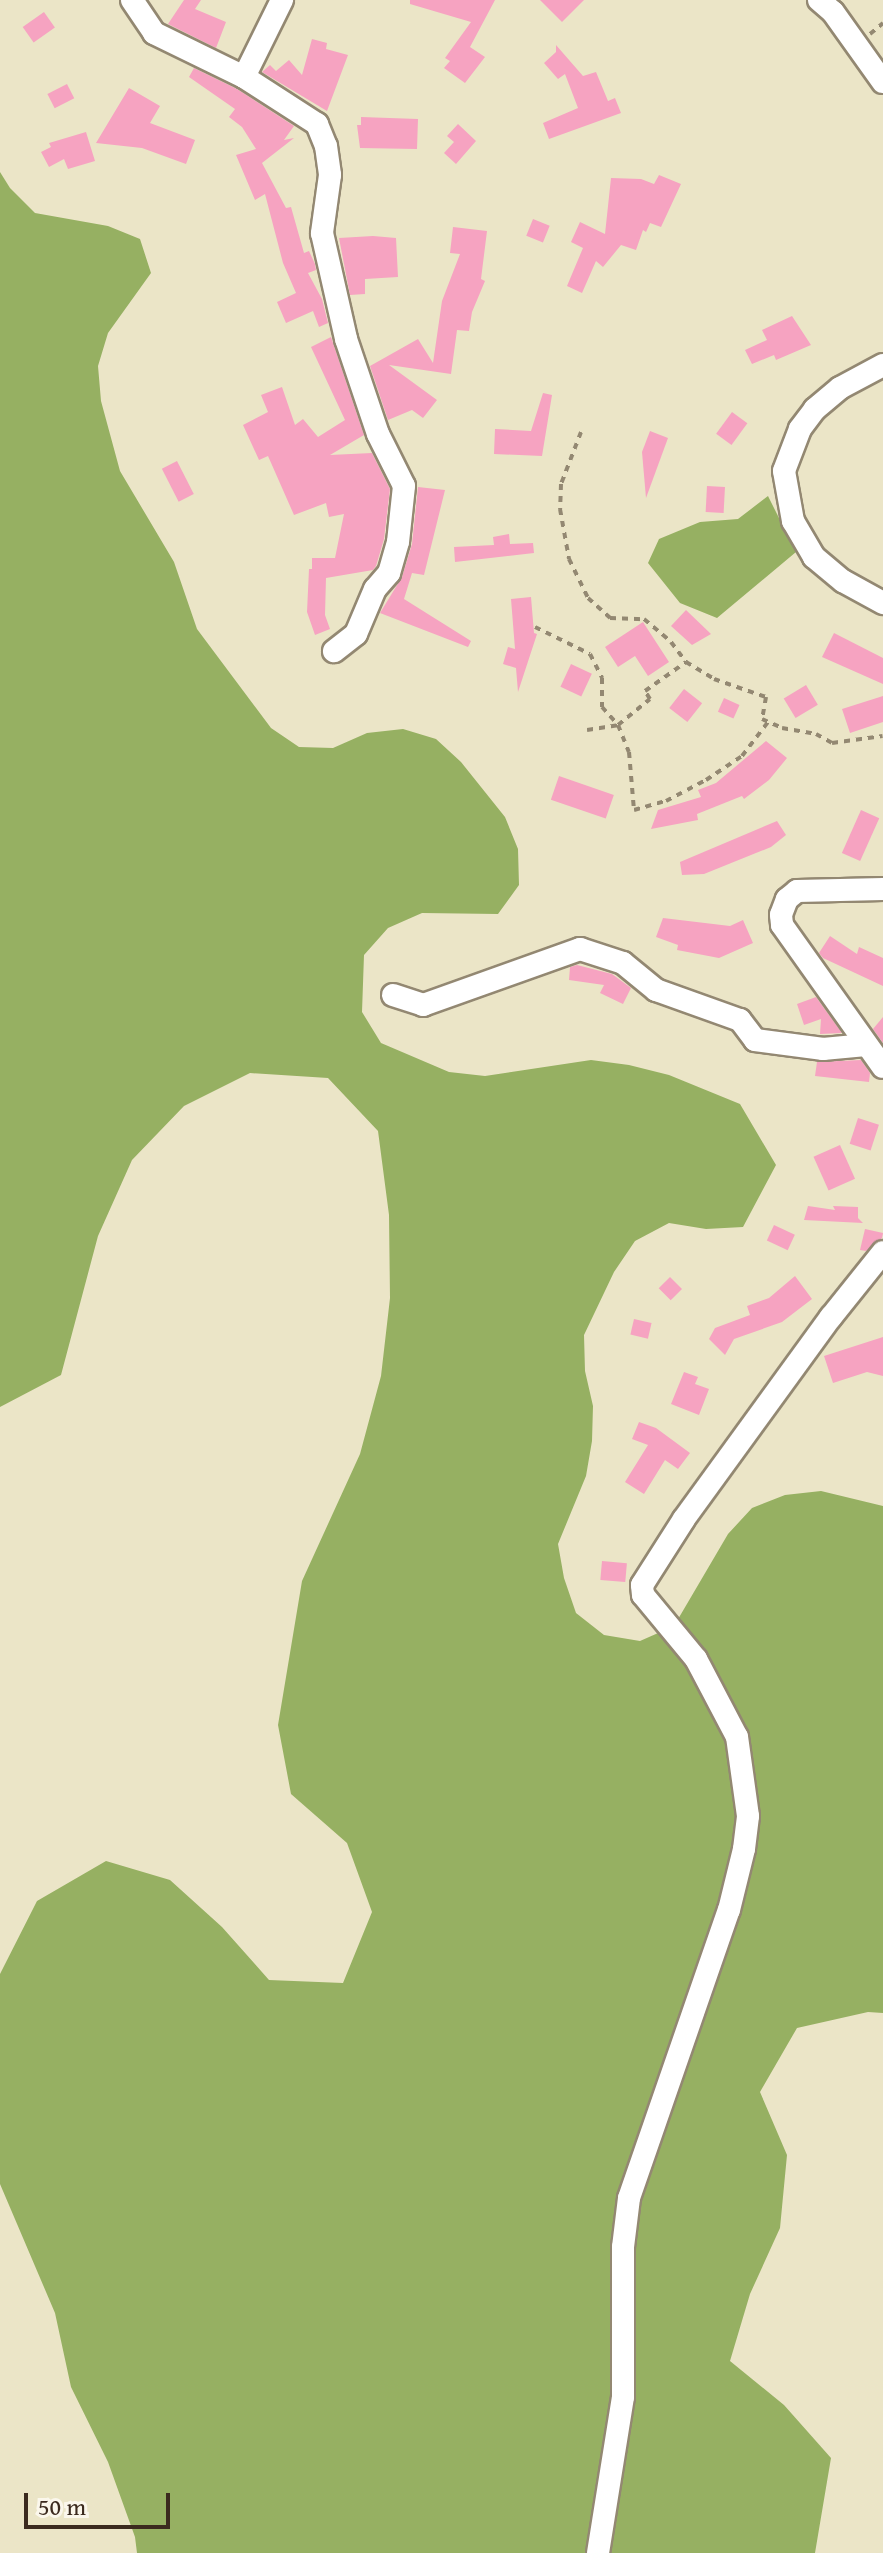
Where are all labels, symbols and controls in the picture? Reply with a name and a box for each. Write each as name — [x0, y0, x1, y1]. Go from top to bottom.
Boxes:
scale bar — [28, 2477, 174, 2527]
text: 50 m — [38, 2489, 86, 2524]

